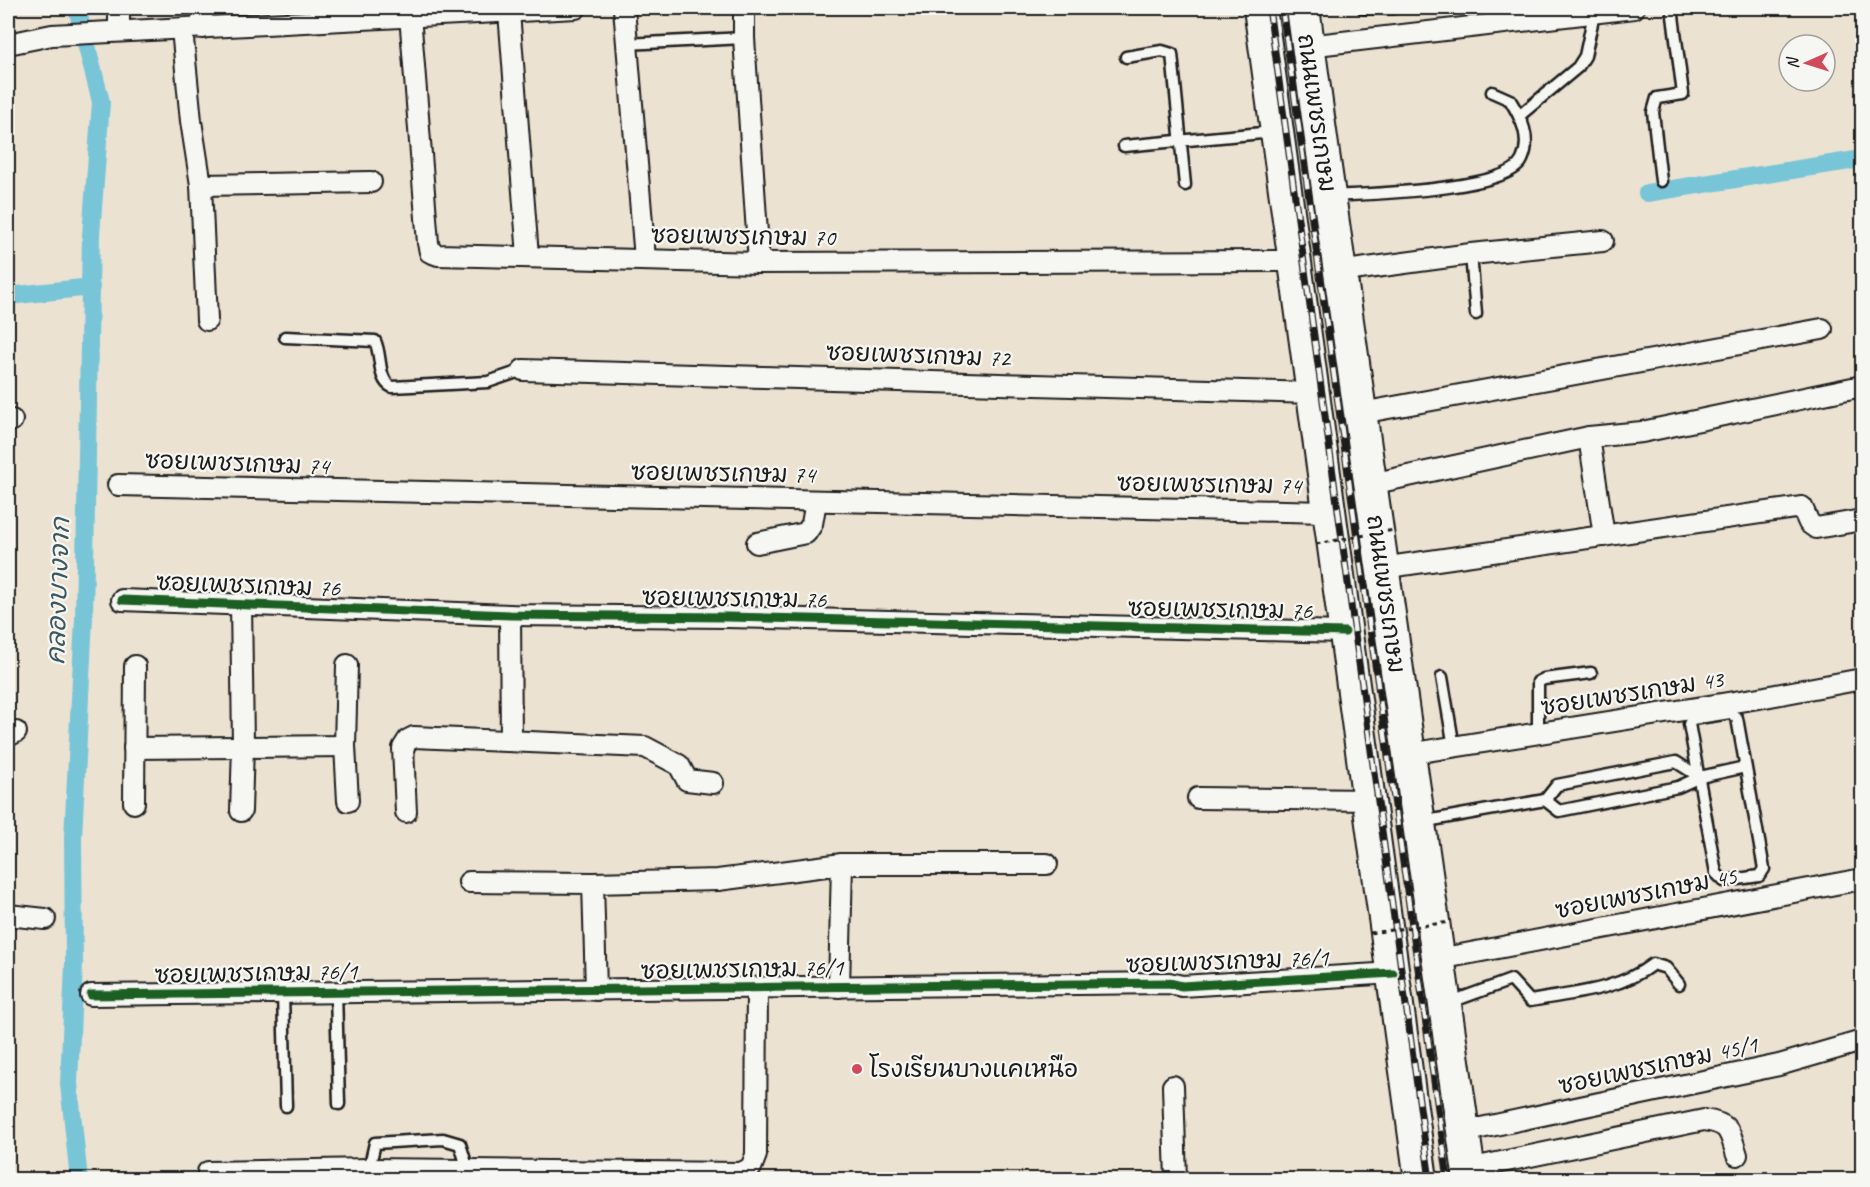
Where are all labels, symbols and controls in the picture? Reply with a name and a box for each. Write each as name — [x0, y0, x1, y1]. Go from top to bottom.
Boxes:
street label: ถนนเพชรเกษม — [1291, 32, 1343, 194]
north arrow — [1777, 33, 1837, 93]
text: N — [1783, 55, 1803, 69]
street label: ซอยเพชรเกษม 70 — [651, 219, 838, 253]
street label: ซอยเพชรเกษม 72 — [825, 337, 1013, 373]
street label: ซอยเพชรเกษม 74 — [144, 445, 332, 481]
street label: ซอยเพชรเกษม 74 — [631, 456, 818, 490]
street label: ซอยเพชรเกษม 74 — [1117, 467, 1304, 501]
street label: ถนนเพชรเกษม — [1360, 513, 1412, 675]
water label: คลองบางจาก — [39, 516, 77, 665]
street label: ซอยเพชรเกษม 76 — [155, 567, 342, 603]
street label: ซอยเพชรเกษม 76 — [642, 581, 828, 615]
street label: ซอยเพชรเกษม 76 — [1128, 592, 1314, 626]
street label: ซอยเพชรเกษม 43 — [1539, 663, 1727, 722]
street label: ซอยเพชรเกษม 45 — [1553, 860, 1740, 925]
street label: ซอยเพชรเกษม 76/1 — [1125, 942, 1330, 980]
street label: ซอยเพชรเกษม 76/1 — [640, 952, 845, 986]
street label: ซอยเพชรเกษม 76/1 — [154, 956, 359, 990]
street label: ซอยเพชรเกษม 45/1 — [1556, 1029, 1762, 1101]
place label: โรงเรียนบางแคเหนือ — [869, 1053, 1078, 1084]
marker: โรงเรียนบางแคเหนือ — [850, 1062, 864, 1076]

